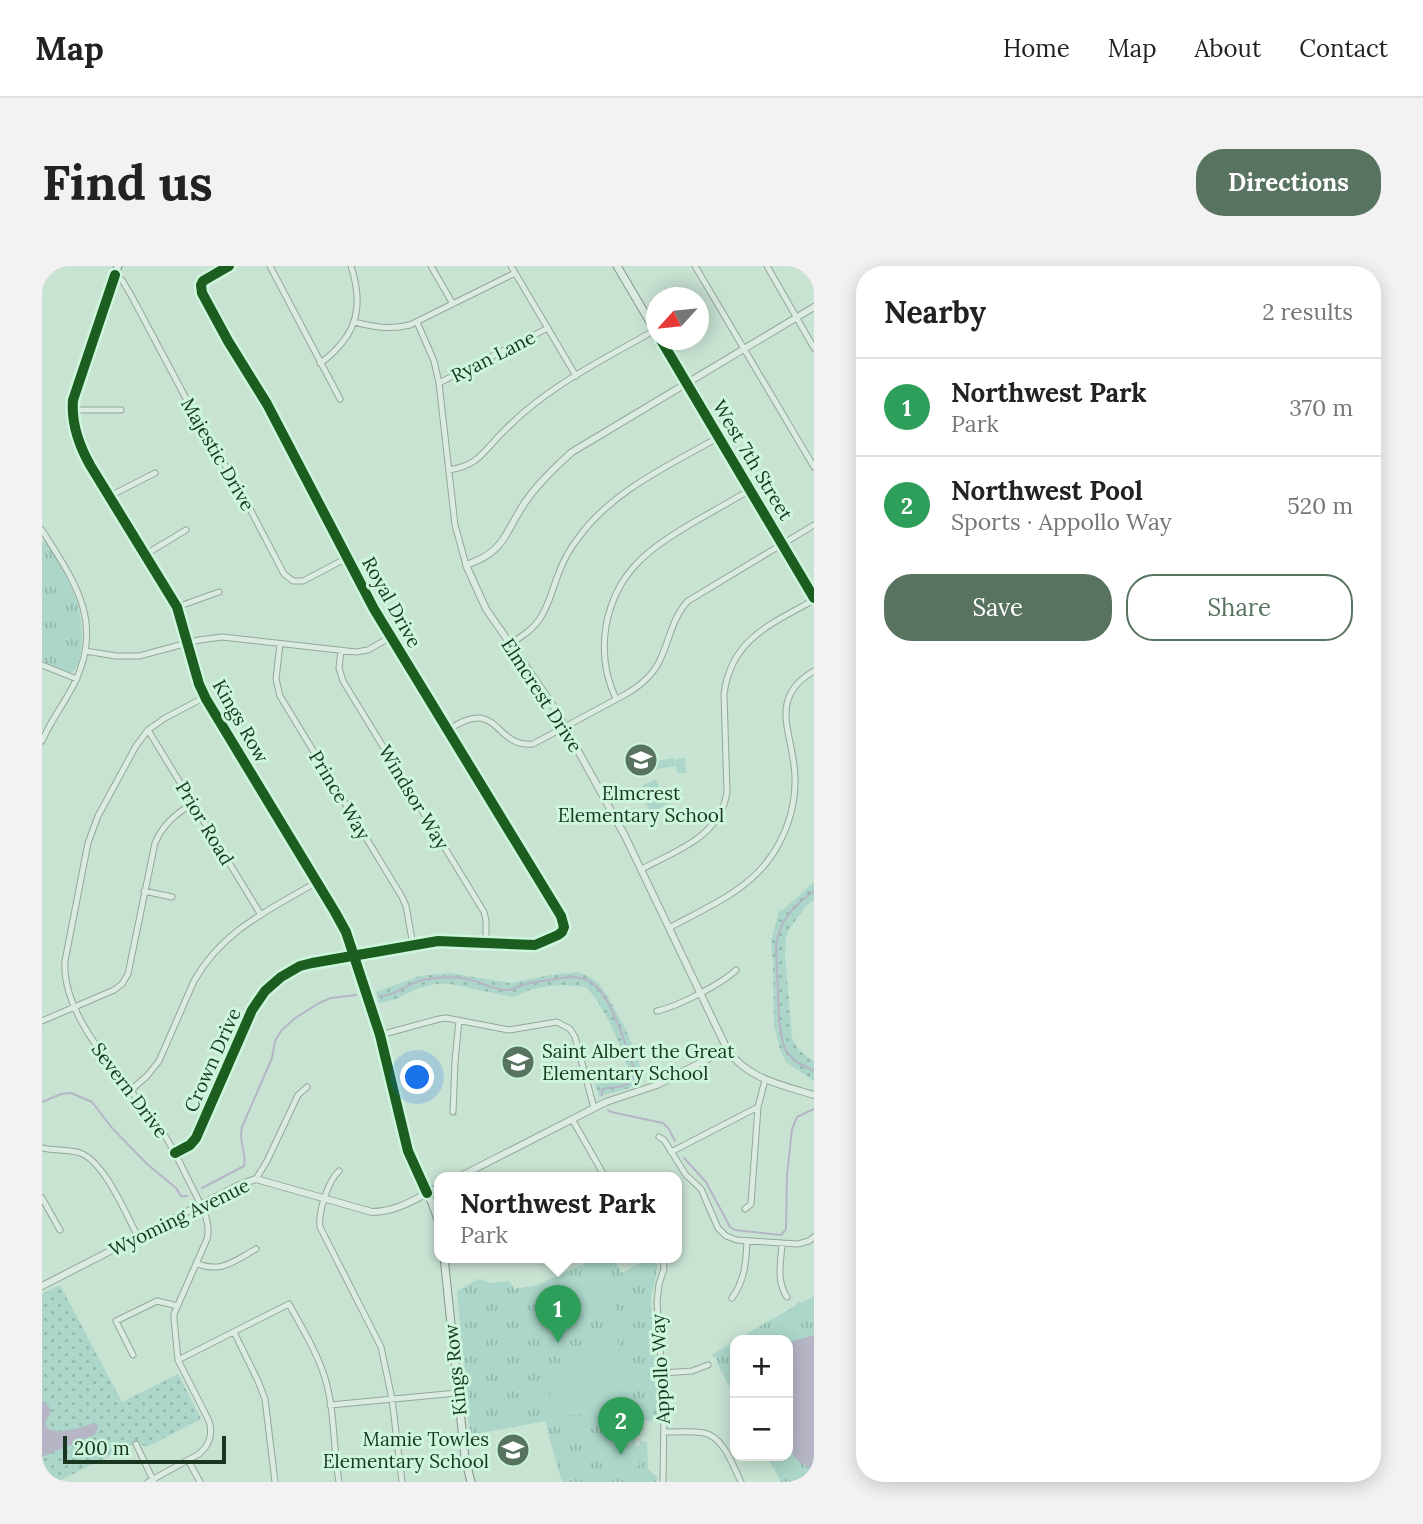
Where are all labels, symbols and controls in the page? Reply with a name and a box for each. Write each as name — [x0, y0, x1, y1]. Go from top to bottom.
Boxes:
text: Map — [35, 27, 104, 69]
text: Home — [1003, 33, 1070, 64]
text: Map — [1108, 33, 1157, 64]
text: About — [1195, 33, 1261, 64]
text: Contact — [1299, 33, 1388, 64]
button: Directions — [1196, 149, 1381, 216]
text: Find us — [42, 151, 213, 213]
north arrow — [646, 287, 709, 350]
text: Nearby — [884, 293, 986, 331]
text: 2 results — [1262, 297, 1353, 326]
street label: Ryan Lane — [447, 325, 539, 387]
text: Northwest Park — [951, 376, 1147, 409]
street label: Majestic Drive — [176, 393, 260, 515]
text: 1 — [902, 393, 912, 422]
text: 370 m — [1289, 393, 1353, 422]
street label: West 7th Street — [708, 396, 799, 525]
text: Park — [951, 409, 999, 438]
text: Northwest Pool — [951, 474, 1143, 507]
text: 2 — [901, 491, 913, 520]
text: 520 m — [1287, 491, 1353, 520]
text: Sports · Appollo Way — [951, 507, 1172, 536]
street label: Royal Drive — [357, 552, 427, 652]
button: Save — [884, 574, 1112, 641]
button: Share — [1126, 574, 1353, 641]
street label: Elmcrest Drive — [496, 633, 588, 757]
street label: Kings Row — [208, 675, 275, 768]
street label: Windsor Way — [373, 740, 455, 854]
school or university icon: Elmcrest Elementary School — [622, 741, 660, 779]
street label: Prince Way — [304, 746, 376, 844]
street label: Prior Road — [171, 777, 239, 869]
place label: Elmcrest Elementary School — [558, 781, 724, 827]
street label: Crown Drive — [178, 1004, 246, 1116]
street label: Severn Drive — [86, 1038, 174, 1142]
place label: Saint Albert the Great Elementary School — [542, 1039, 735, 1085]
school or university icon: Saint Albert the Great Elementary School — [499, 1043, 537, 1081]
your location — [400, 1060, 434, 1094]
popup — [434, 1172, 682, 1263]
street label: Wyoming Avenue — [105, 1173, 253, 1261]
text: Northwest Park — [460, 1187, 656, 1220]
text: Park — [460, 1220, 508, 1249]
pin: 1 — [535, 1285, 581, 1343]
street label: Appollo Way — [645, 1313, 675, 1426]
street label: Kings Row — [438, 1322, 472, 1417]
map controls — [730, 1335, 793, 1461]
button: + — [730, 1335, 793, 1398]
pin: 2 — [598, 1397, 644, 1455]
button: − — [730, 1398, 793, 1461]
place label: Mamie Towles Elementary School — [323, 1427, 489, 1473]
school or university icon: Mamie Towles Elementary School — [494, 1431, 532, 1469]
scale bar — [63, 1433, 226, 1465]
text: 200 m — [74, 1436, 130, 1460]

